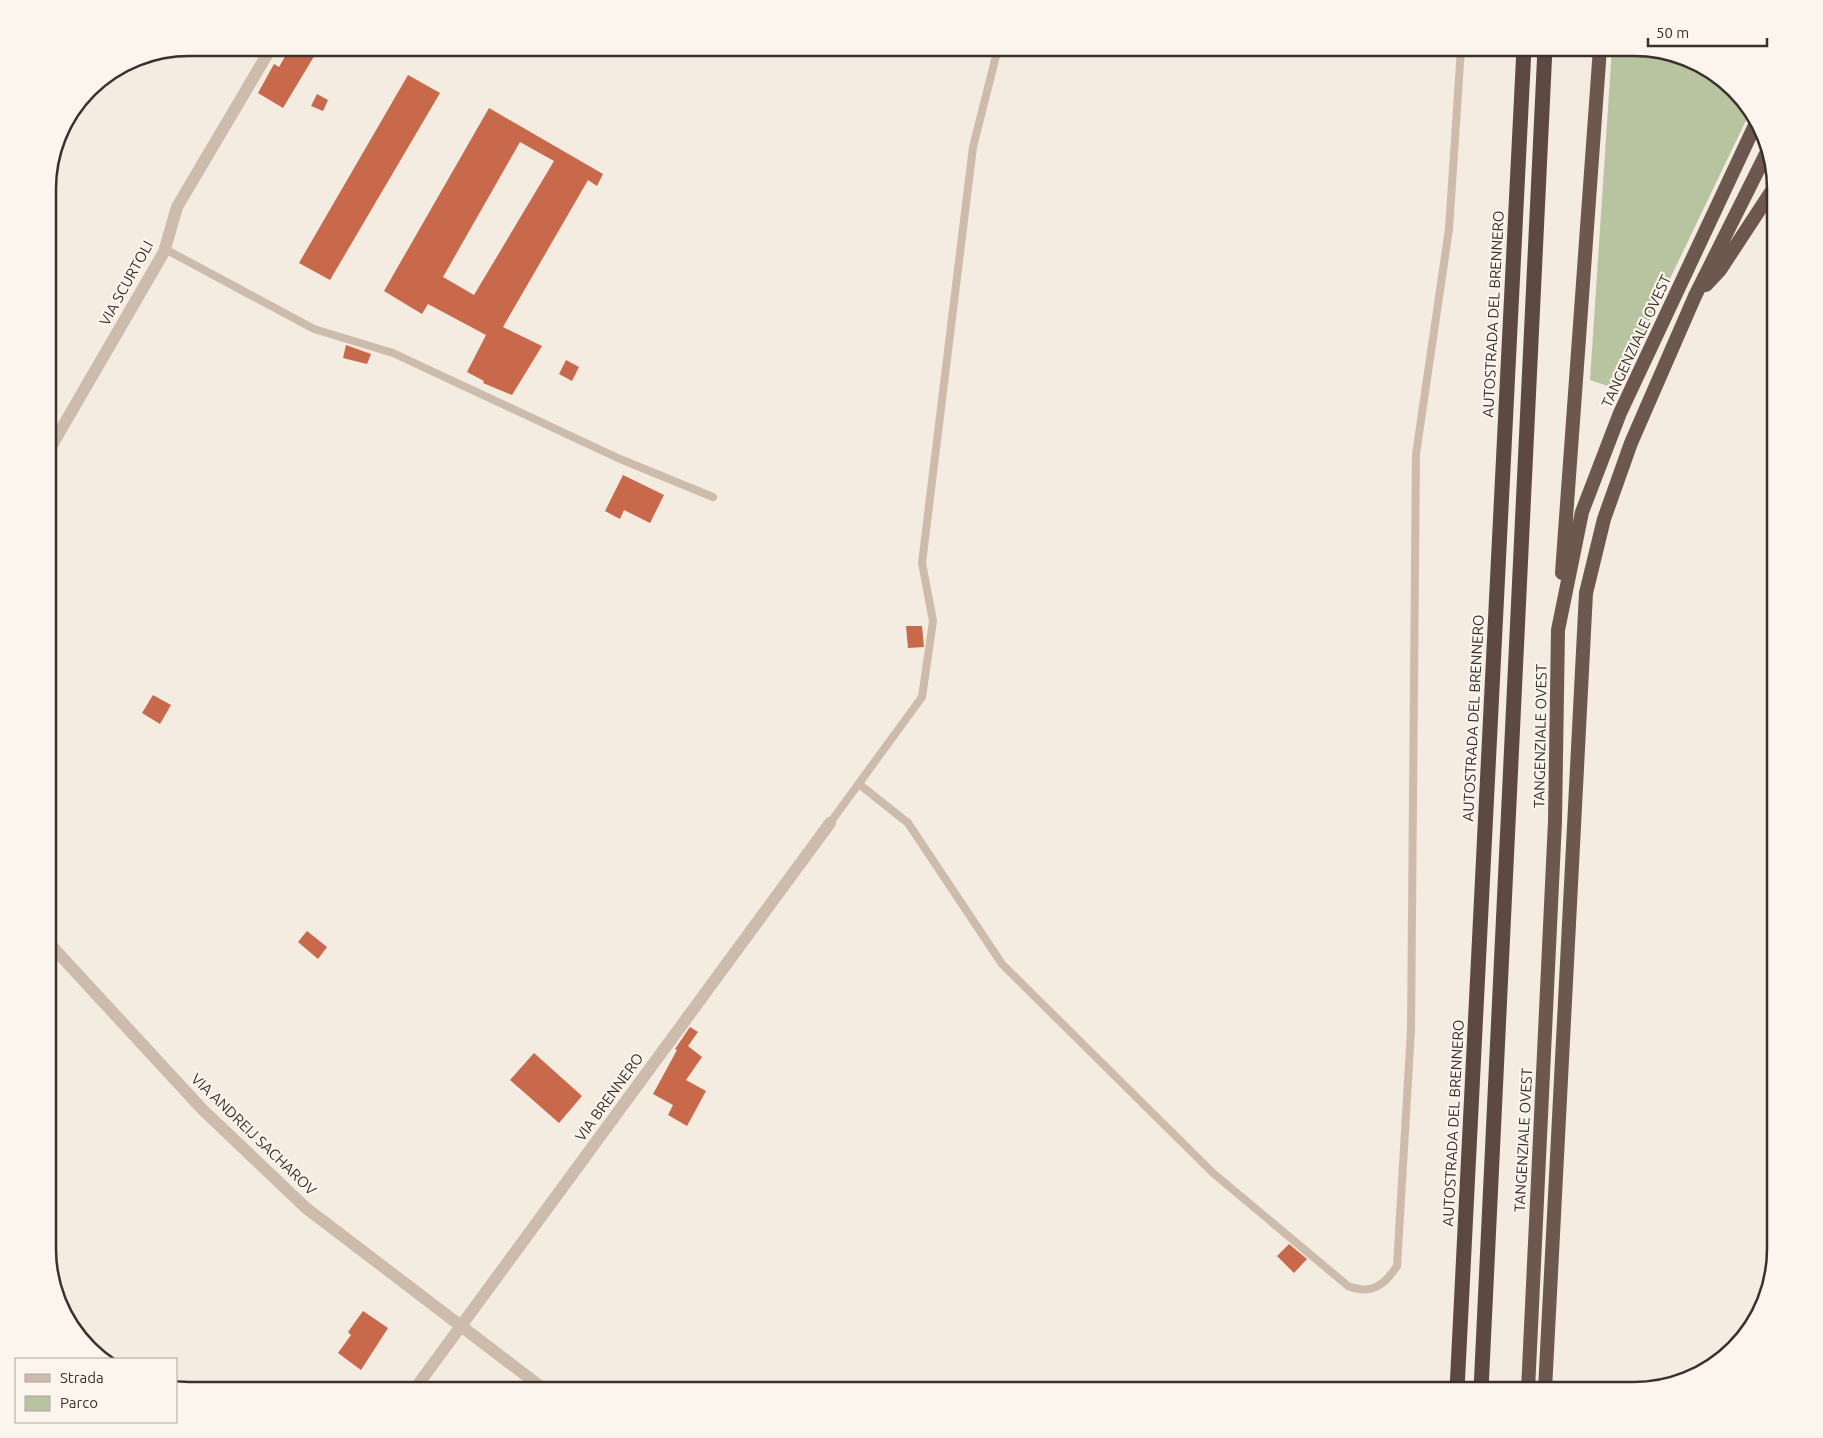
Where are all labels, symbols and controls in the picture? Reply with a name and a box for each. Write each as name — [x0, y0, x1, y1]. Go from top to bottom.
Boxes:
scale bar — [1648, 15, 1767, 47]
text: 50 m — [1656, 24, 1689, 41]
street label: AUTOSTRADA DEL BRENNERO — [1479, 210, 1507, 418]
street label: VIA SCURTOLI — [96, 238, 156, 328]
street label: TANGENZIALE OVEST — [1598, 271, 1674, 410]
street label: AUTOSTRADA DEL BRENNERO — [1459, 614, 1487, 822]
street label: TANGENZIALE OVEST — [1530, 663, 1550, 808]
street label: AUTOSTRADA DEL BRENNERO — [1439, 1019, 1467, 1227]
street label: VIA BRENNERO — [571, 1050, 647, 1144]
street label: TANGENZIALE OVEST — [1511, 1067, 1535, 1212]
street label: VIA ANDREIJ SACHAROV — [188, 1070, 320, 1199]
legend — [15, 1358, 178, 1423]
text: Strada — [60, 1369, 104, 1386]
text: Parco — [60, 1394, 98, 1411]

